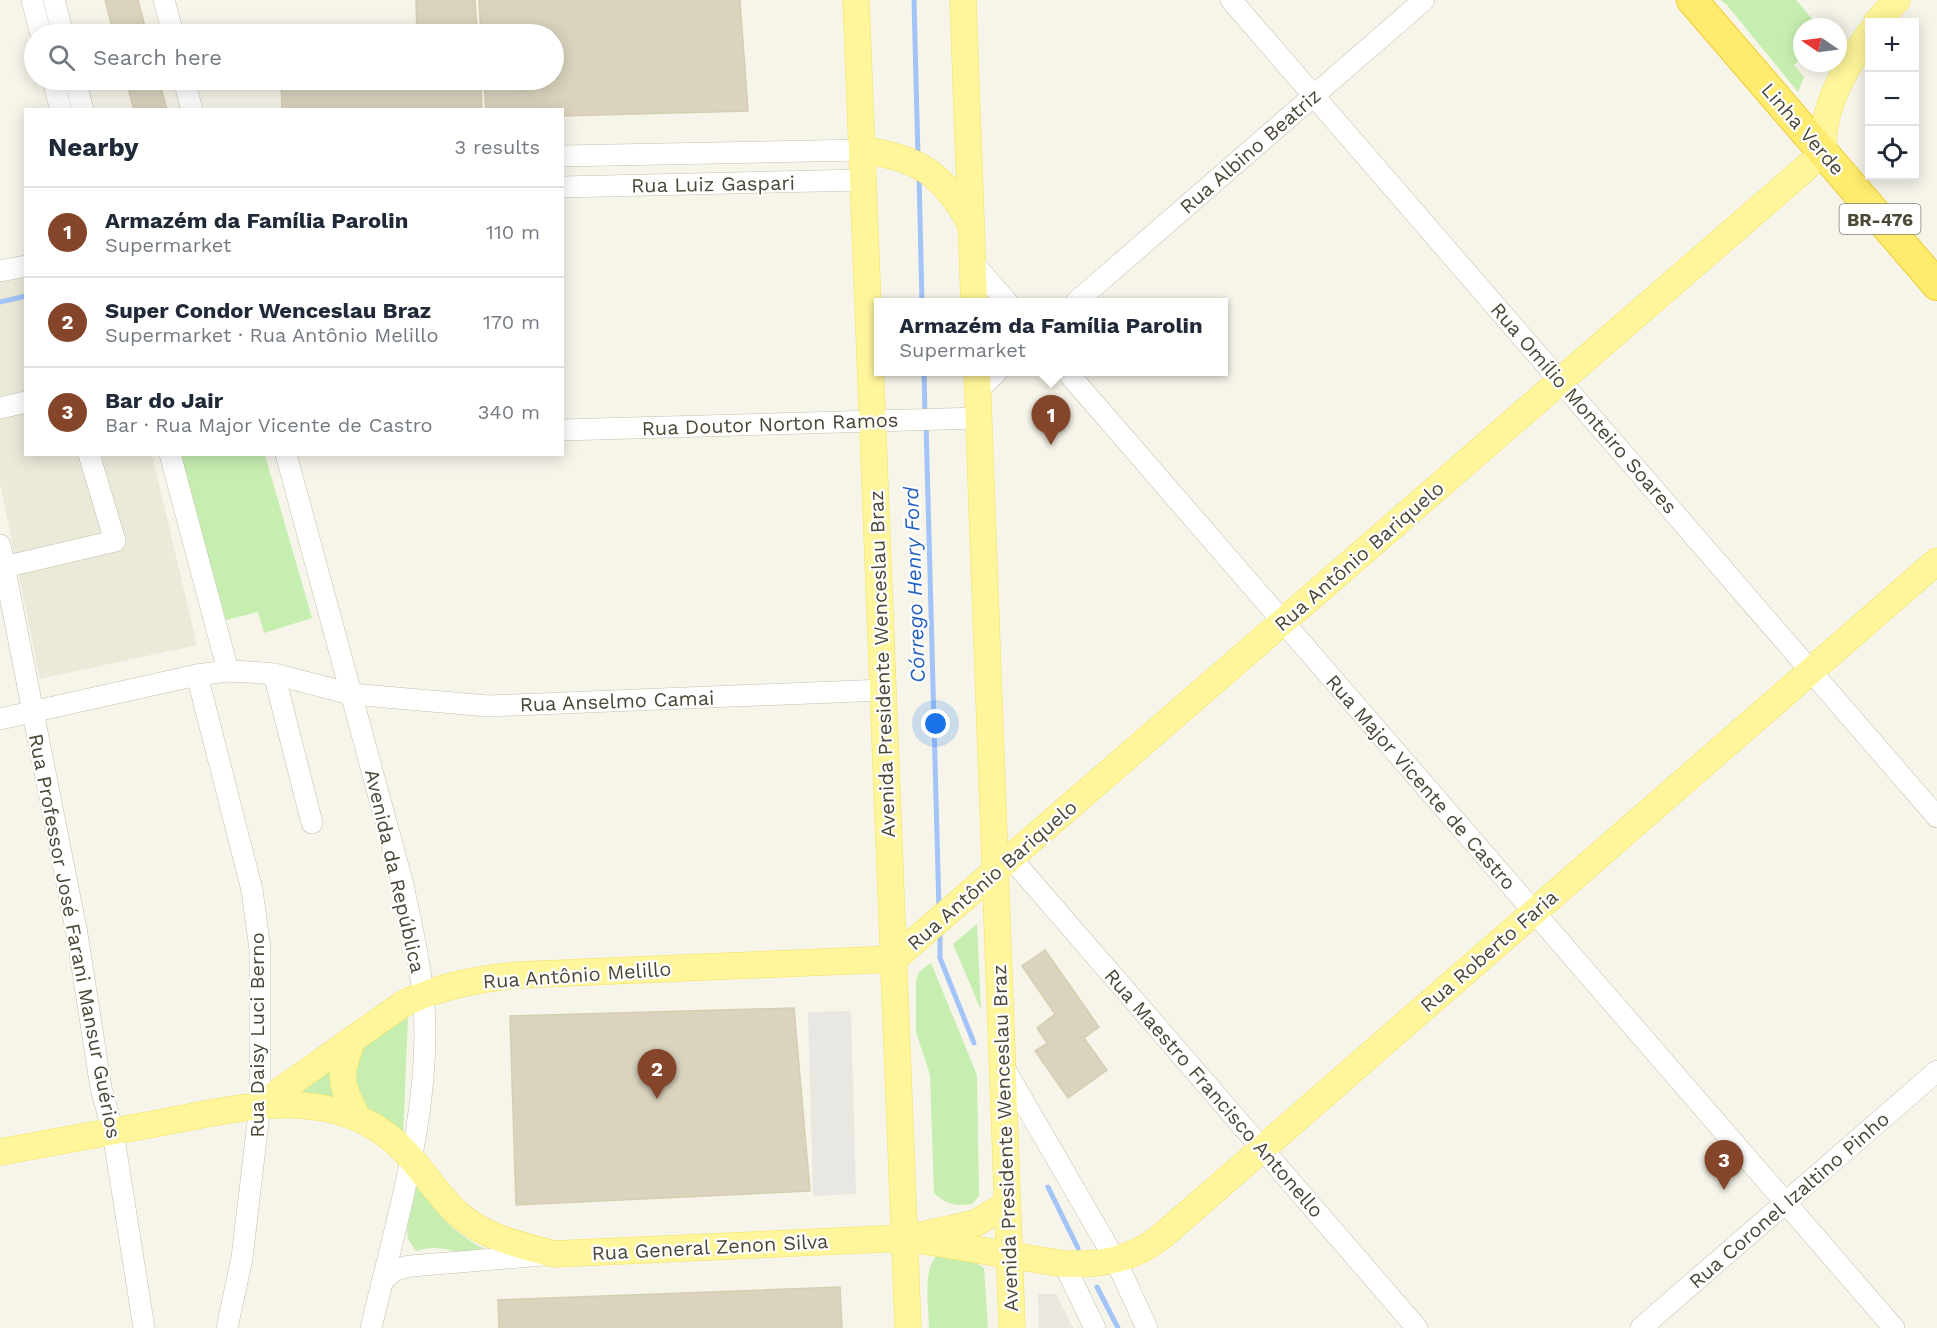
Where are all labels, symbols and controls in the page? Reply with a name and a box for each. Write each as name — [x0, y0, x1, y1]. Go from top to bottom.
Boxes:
north arrow — [1793, 18, 1847, 72]
map controls — [1865, 18, 1919, 180]
button: + — [1865, 18, 1919, 72]
search box — [24, 24, 564, 90]
icon: search — [45, 41, 78, 74]
text: Search here — [93, 45, 222, 70]
button: − — [1865, 72, 1919, 126]
street label: Linha Verde — [1756, 78, 1850, 180]
street label: Rua Albino Beatriz — [1175, 83, 1325, 219]
button: locate — [1865, 126, 1919, 180]
text: Nearby — [48, 132, 139, 162]
text: 3 results — [455, 135, 540, 159]
street label: Rua Luiz Gaspari — [631, 171, 795, 197]
road number: BR-476 — [1840, 204, 1920, 234]
text: Armazém da Família Parolin — [105, 208, 408, 233]
text: 1 — [63, 220, 72, 244]
text: 110 m — [486, 220, 540, 244]
text: Supermarket — [105, 233, 231, 257]
text: Super Condor Wenceslau Braz — [105, 298, 431, 323]
popup — [874, 298, 1228, 376]
street label: Rua Omílio Monteiro Soares — [1486, 298, 1682, 518]
text: 2 — [62, 310, 73, 334]
text: 170 m — [483, 310, 540, 334]
text: Armazém da Família Parolin — [899, 313, 1203, 338]
text: Supermarket · Rua Antônio Melillo — [105, 323, 438, 347]
text: Supermarket — [899, 338, 1026, 362]
text: Bar do Jair — [105, 388, 223, 413]
pin: 1 — [1032, 396, 1070, 445]
text: 3 — [62, 400, 73, 424]
text: 340 m — [478, 400, 540, 424]
street label: Rua Doutor Norton Ramos — [641, 408, 899, 440]
text: Bar · Rua Major Vicente de Castro — [105, 413, 432, 437]
street label: Rua Antônio Bariquelo — [1269, 476, 1449, 636]
water label: Córrego Henry Ford — [898, 485, 930, 683]
street label: Avenida Presidente Wenceslau Braz — [864, 490, 900, 838]
street label: Rua Major Vicente de Castro — [1321, 670, 1521, 894]
street label: Rua Anselmo Camai — [519, 686, 715, 716]
your location — [921, 709, 950, 738]
street label: Rua Professor José Farani Mansur Guérios — [24, 732, 126, 1140]
street label: Avenida da República — [360, 767, 430, 975]
street label: Rua Antônio Bariquelo — [902, 795, 1082, 955]
street label: Rua Roberto Faria — [1415, 885, 1563, 1017]
street label: Rua Daisy Luci Berno — [245, 932, 269, 1138]
street label: Rua Antônio Melillo — [482, 956, 672, 994]
street label: Avenida Presidente Wenceslau Braz — [987, 964, 1023, 1312]
street label: Rua Maestro Francisco Antonello — [1099, 964, 1329, 1222]
pin: 2 — [638, 1050, 676, 1099]
street label: Rua Coronel Izaltino Pinho — [1684, 1106, 1894, 1294]
pin: 3 — [1704, 1140, 1744, 1190]
street label: Rua General Zenon Silva — [591, 1229, 829, 1265]

